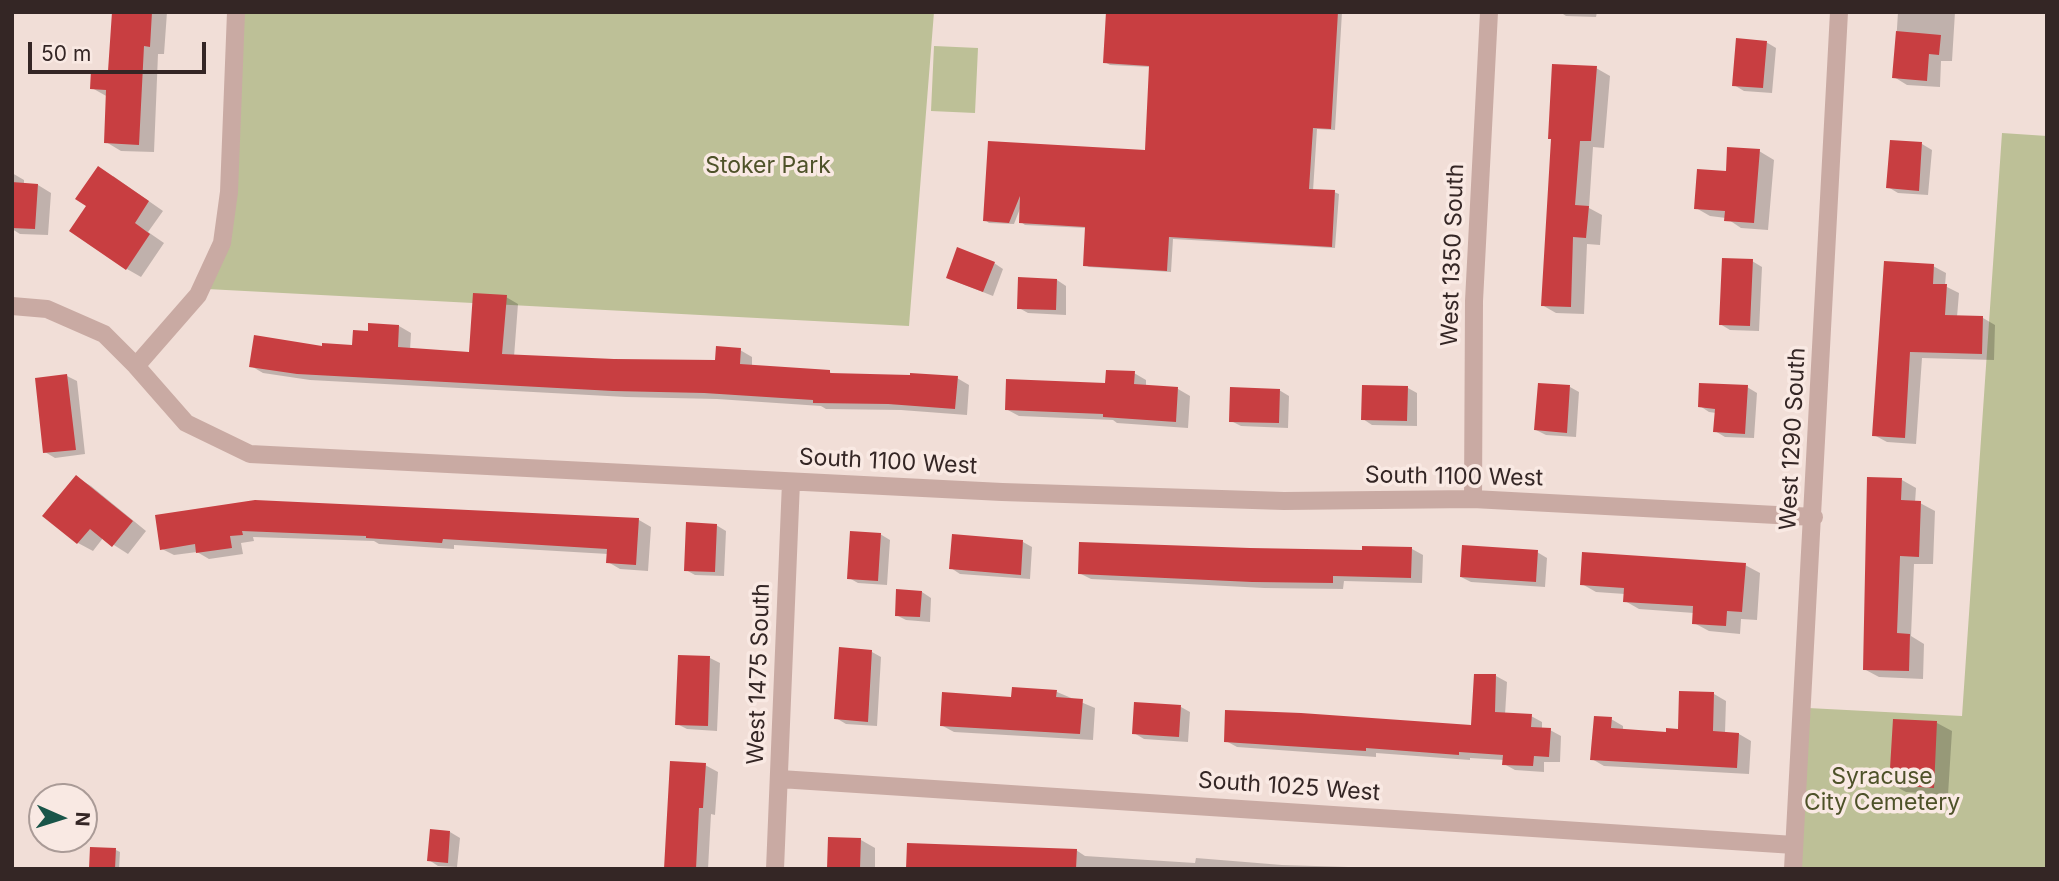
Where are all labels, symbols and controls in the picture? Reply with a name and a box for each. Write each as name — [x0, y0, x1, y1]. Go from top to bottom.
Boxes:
scale bar — [32, 28, 210, 72]
text: 50 m — [41, 41, 91, 66]
park label: Stoker Park — [705, 152, 831, 180]
street label: West 1350 South — [1436, 163, 1470, 347]
street label: West 1290 South — [1774, 347, 1812, 531]
street label: South 1100 West — [798, 444, 978, 480]
street label: South 1100 West — [1365, 462, 1543, 492]
street label: West 1475 South — [742, 583, 776, 765]
park label: Syracuse City Cemetery — [1804, 763, 1960, 817]
street label: South 1025 West — [1197, 767, 1381, 807]
north arrow — [28, 783, 98, 853]
text: N — [71, 811, 94, 827]

